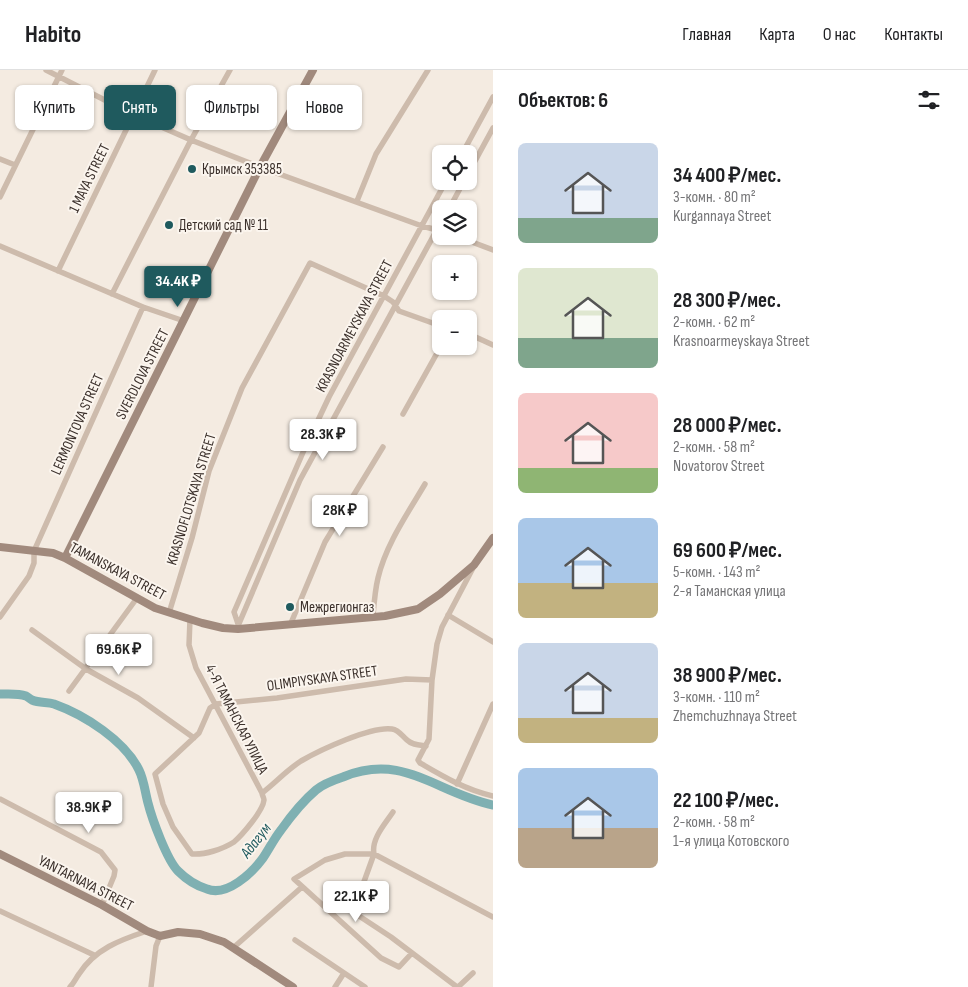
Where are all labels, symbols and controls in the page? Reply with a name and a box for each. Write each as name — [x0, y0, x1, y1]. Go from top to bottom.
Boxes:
text: Habito — [25, 20, 81, 49]
text: Главная — [682, 24, 731, 45]
text: Карта — [759, 24, 795, 45]
text: О нас — [823, 24, 856, 45]
text: Контакты — [884, 24, 943, 45]
chip: Купить — [15, 85, 94, 130]
chip: Снять — [104, 85, 176, 130]
chip: Фильтры — [186, 85, 277, 130]
chip: Новое — [287, 85, 362, 130]
icon: filters — [915, 86, 943, 114]
text: Объектов: 6 — [518, 88, 608, 113]
street label: 1 MAYA STREET — [65, 141, 114, 216]
map controls — [432, 145, 477, 355]
button: locate — [432, 145, 477, 190]
place label: Крымск 353385 — [202, 160, 282, 179]
marker: Крымск 353385 — [186, 163, 198, 175]
icon: home — [558, 163, 618, 223]
text: 34 400 ₽/мес. — [673, 163, 781, 188]
text: 3-комн. · 80 m² — [673, 188, 756, 207]
button: layers — [432, 200, 477, 245]
text: Kurgannaya Street — [673, 207, 771, 226]
place label: Детский сад № 11 — [179, 216, 269, 235]
marker: Детский сад № 11 — [163, 219, 175, 231]
button: + — [432, 255, 477, 300]
street label: KRASNOARMEYSKAYA STREET — [312, 257, 397, 396]
pin: 34.4K ₽ — [132, 266, 224, 308]
text: 34.4K ₽ — [155, 272, 201, 291]
icon: home — [558, 288, 618, 348]
text: 28 300 ₽/мес. — [673, 288, 781, 313]
button: − — [432, 310, 477, 355]
text: 2-комн. · 62 m² — [673, 313, 755, 332]
street label: SVERDLOVA STREET — [111, 326, 173, 423]
text: Krasnoarmeyskaya Street — [673, 332, 810, 351]
street label: LERMONTOVA STREET — [47, 371, 108, 478]
icon: home — [558, 413, 618, 473]
text: 28 000 ₽/мес. — [673, 413, 782, 438]
pin: 28.3K ₽ — [277, 418, 369, 461]
text: 28.3K ₽ — [300, 425, 346, 444]
street label: KRASNOFLOTSKAYA STREET — [162, 431, 221, 567]
text: 2-комн. · 58 m² — [673, 438, 755, 457]
text: Novatorov Street — [673, 457, 765, 476]
pin: 28K ₽ — [305, 494, 375, 537]
text: 28K ₽ — [323, 501, 357, 520]
street label: TAMANSKAYA STREET — [66, 538, 169, 605]
icon: home — [558, 538, 618, 598]
text: 69 600 ₽/мес. — [673, 538, 782, 563]
text: 5-комн. · 143 m² — [673, 563, 760, 582]
text: 2-я Таманская улица — [673, 582, 786, 601]
place label: Межрегионгаз — [300, 598, 375, 617]
marker: Межрегионгаз — [284, 601, 296, 613]
pin: 69.6K ₽ — [73, 634, 165, 676]
text: 69.6K ₽ — [96, 640, 142, 659]
street label: 4-Я ТАМАНСКАЯ УЛИЦА — [201, 661, 273, 778]
street label: OLIMPIYSKAYA STREET — [265, 661, 379, 696]
icon: home — [558, 663, 618, 723]
text: 38 900 ₽/мес. — [673, 663, 782, 688]
text: 3-комн. · 110 m² — [673, 688, 760, 707]
text: Zhemchuzhnaya Street — [673, 707, 797, 726]
icon: home — [558, 788, 618, 848]
text: 22 100 ₽/мес. — [673, 788, 779, 813]
pin: 38.9K ₽ — [43, 792, 135, 834]
text: 38.9K ₽ — [66, 798, 112, 817]
text: 2-комн. · 58 m² — [673, 813, 755, 832]
water label: Адагум — [236, 819, 276, 863]
text: 1-я улица Котовского — [673, 832, 790, 851]
street label: YANTARNAYA STREET — [35, 851, 136, 916]
pin: 22.1K ₽ — [310, 880, 402, 923]
text: 22.1K ₽ — [334, 887, 378, 906]

